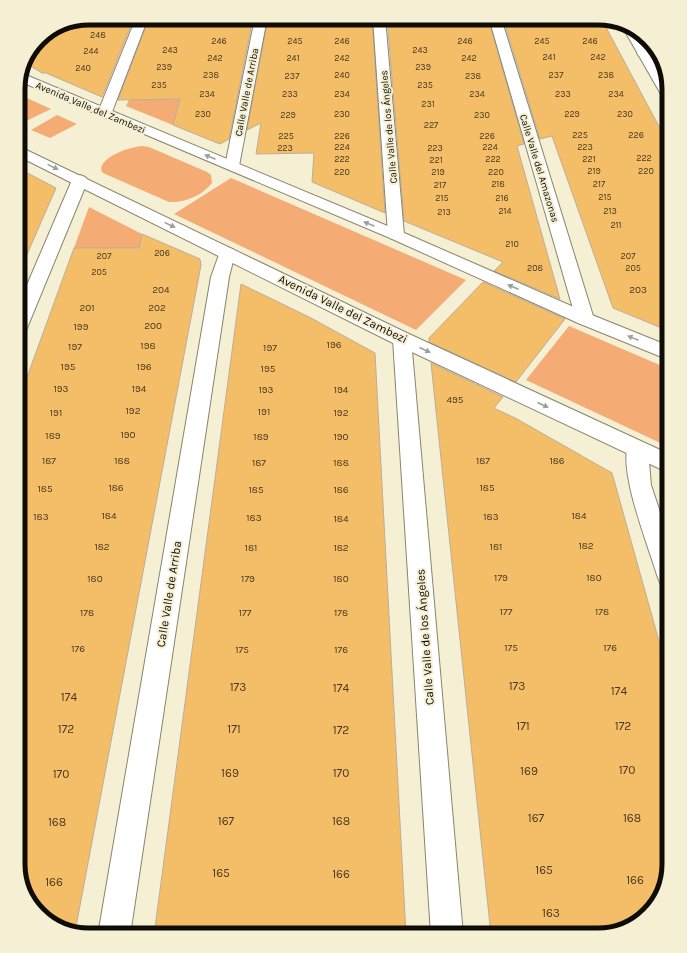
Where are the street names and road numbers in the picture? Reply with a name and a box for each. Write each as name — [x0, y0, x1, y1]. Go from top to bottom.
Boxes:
street label: Calle Valle de Arriba — [233, 47, 261, 137]
street label: Calle Valle de los Ángeles — [378, 70, 400, 184]
street label: Avenida Valle del Zambezi — [34, 79, 147, 137]
street label: Calle Valle del Amazonas — [517, 113, 561, 224]
street label: Avenida Valle del Zambezi — [276, 272, 410, 346]
street label: Calle Valle de Arriba — [154, 540, 184, 648]
street label: Calle Valle de los Ángeles — [412, 568, 437, 706]

